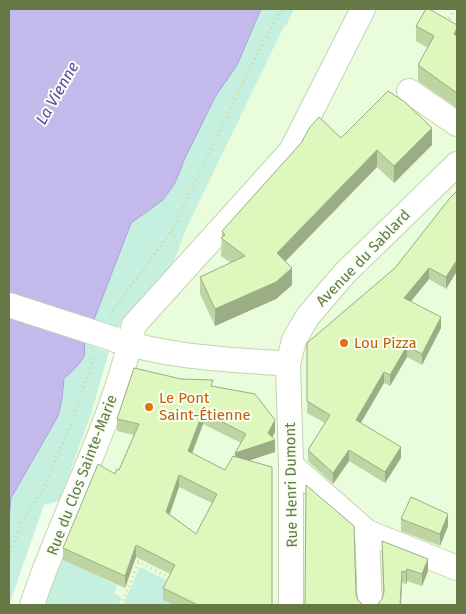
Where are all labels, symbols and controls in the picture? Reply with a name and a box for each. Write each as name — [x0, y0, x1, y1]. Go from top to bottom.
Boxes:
water label: La Vienne — [31, 58, 83, 128]
street label: Avenue du Sablard — [312, 206, 414, 310]
place label: Lou Pizza — [354, 334, 417, 352]
marker: Lou Pizza — [338, 337, 350, 349]
place label: Le Pont Saint-Étienne — [159, 389, 251, 424]
street label: Rue du Clos Sainte-Marie — [43, 392, 121, 558]
marker: Le Pont Saint-Étienne — [143, 401, 155, 413]
street label: Rue Henri Dumont — [281, 422, 301, 548]

